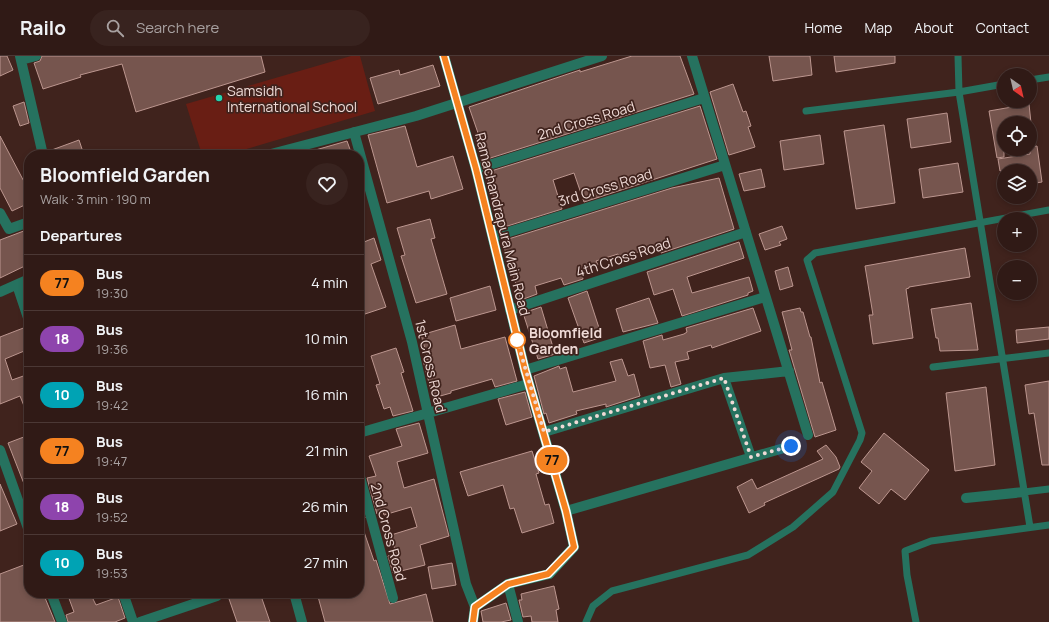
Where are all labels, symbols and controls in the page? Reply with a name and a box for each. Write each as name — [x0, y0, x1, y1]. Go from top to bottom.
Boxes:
search box — [90, 10, 370, 46]
text: Railo — [20, 15, 66, 41]
icon: search — [104, 17, 126, 39]
text: Search here — [136, 17, 219, 38]
text: Home — [805, 18, 842, 37]
text: Map — [864, 18, 892, 37]
text: About — [914, 18, 954, 37]
text: Contact — [976, 18, 1029, 37]
north arrow — [997, 68, 1037, 108]
map controls — [997, 68, 1037, 300]
place label: Samsidh International School — [227, 81, 357, 116]
marker: Samsidh International School — [214, 93, 224, 103]
street label: 2nd Cross Road — [535, 96, 637, 144]
button: locate — [997, 116, 1037, 156]
street label: Ramachandrapura Main Road — [471, 130, 535, 318]
text: Bloomfield Garden — [40, 162, 210, 188]
button: heart — [306, 163, 348, 205]
street label: 3rd Cross Road — [556, 164, 654, 210]
button: layers — [997, 164, 1037, 204]
text: Walk · 3 min · 190 m — [40, 190, 151, 208]
button: + — [997, 212, 1037, 252]
text: Departures — [40, 225, 122, 246]
street label: 4th Cross Road — [573, 233, 673, 281]
button: − — [997, 260, 1037, 300]
text: Bus — [96, 263, 123, 284]
text: 4 min — [311, 272, 348, 293]
text: 77 — [54, 273, 70, 292]
text: 19:30 — [96, 284, 128, 302]
street label: 1st Cross Road — [411, 318, 451, 414]
text: Bus — [96, 319, 123, 340]
place label: Bloomfield Garden — [529, 323, 602, 358]
text: 10 min — [305, 328, 348, 349]
text: 18 — [55, 329, 69, 348]
marker: Bloomfield Garden — [508, 331, 526, 349]
text: 19:36 — [96, 340, 128, 358]
text: Bus — [96, 375, 123, 396]
text: 16 min — [305, 384, 348, 405]
text: 10 — [54, 385, 70, 404]
text: 19:42 — [96, 396, 128, 414]
text: Bus — [96, 431, 123, 452]
your location — [781, 436, 801, 456]
text: 21 min — [305, 440, 348, 461]
text: 77 — [54, 441, 70, 460]
line badge: 77 — [534, 447, 570, 473]
text: 77 — [544, 450, 560, 469]
text: 19:47 — [96, 452, 127, 470]
street label: 2nd Cross Road — [367, 481, 411, 583]
text: Bus — [96, 487, 123, 508]
text: 26 min — [302, 496, 348, 517]
text: 18 — [55, 497, 69, 516]
text: 19:52 — [96, 508, 128, 526]
text: Bus — [96, 543, 123, 564]
text: 27 min — [304, 552, 348, 573]
text: 10 — [54, 553, 70, 572]
text: 19:53 — [96, 564, 128, 582]

